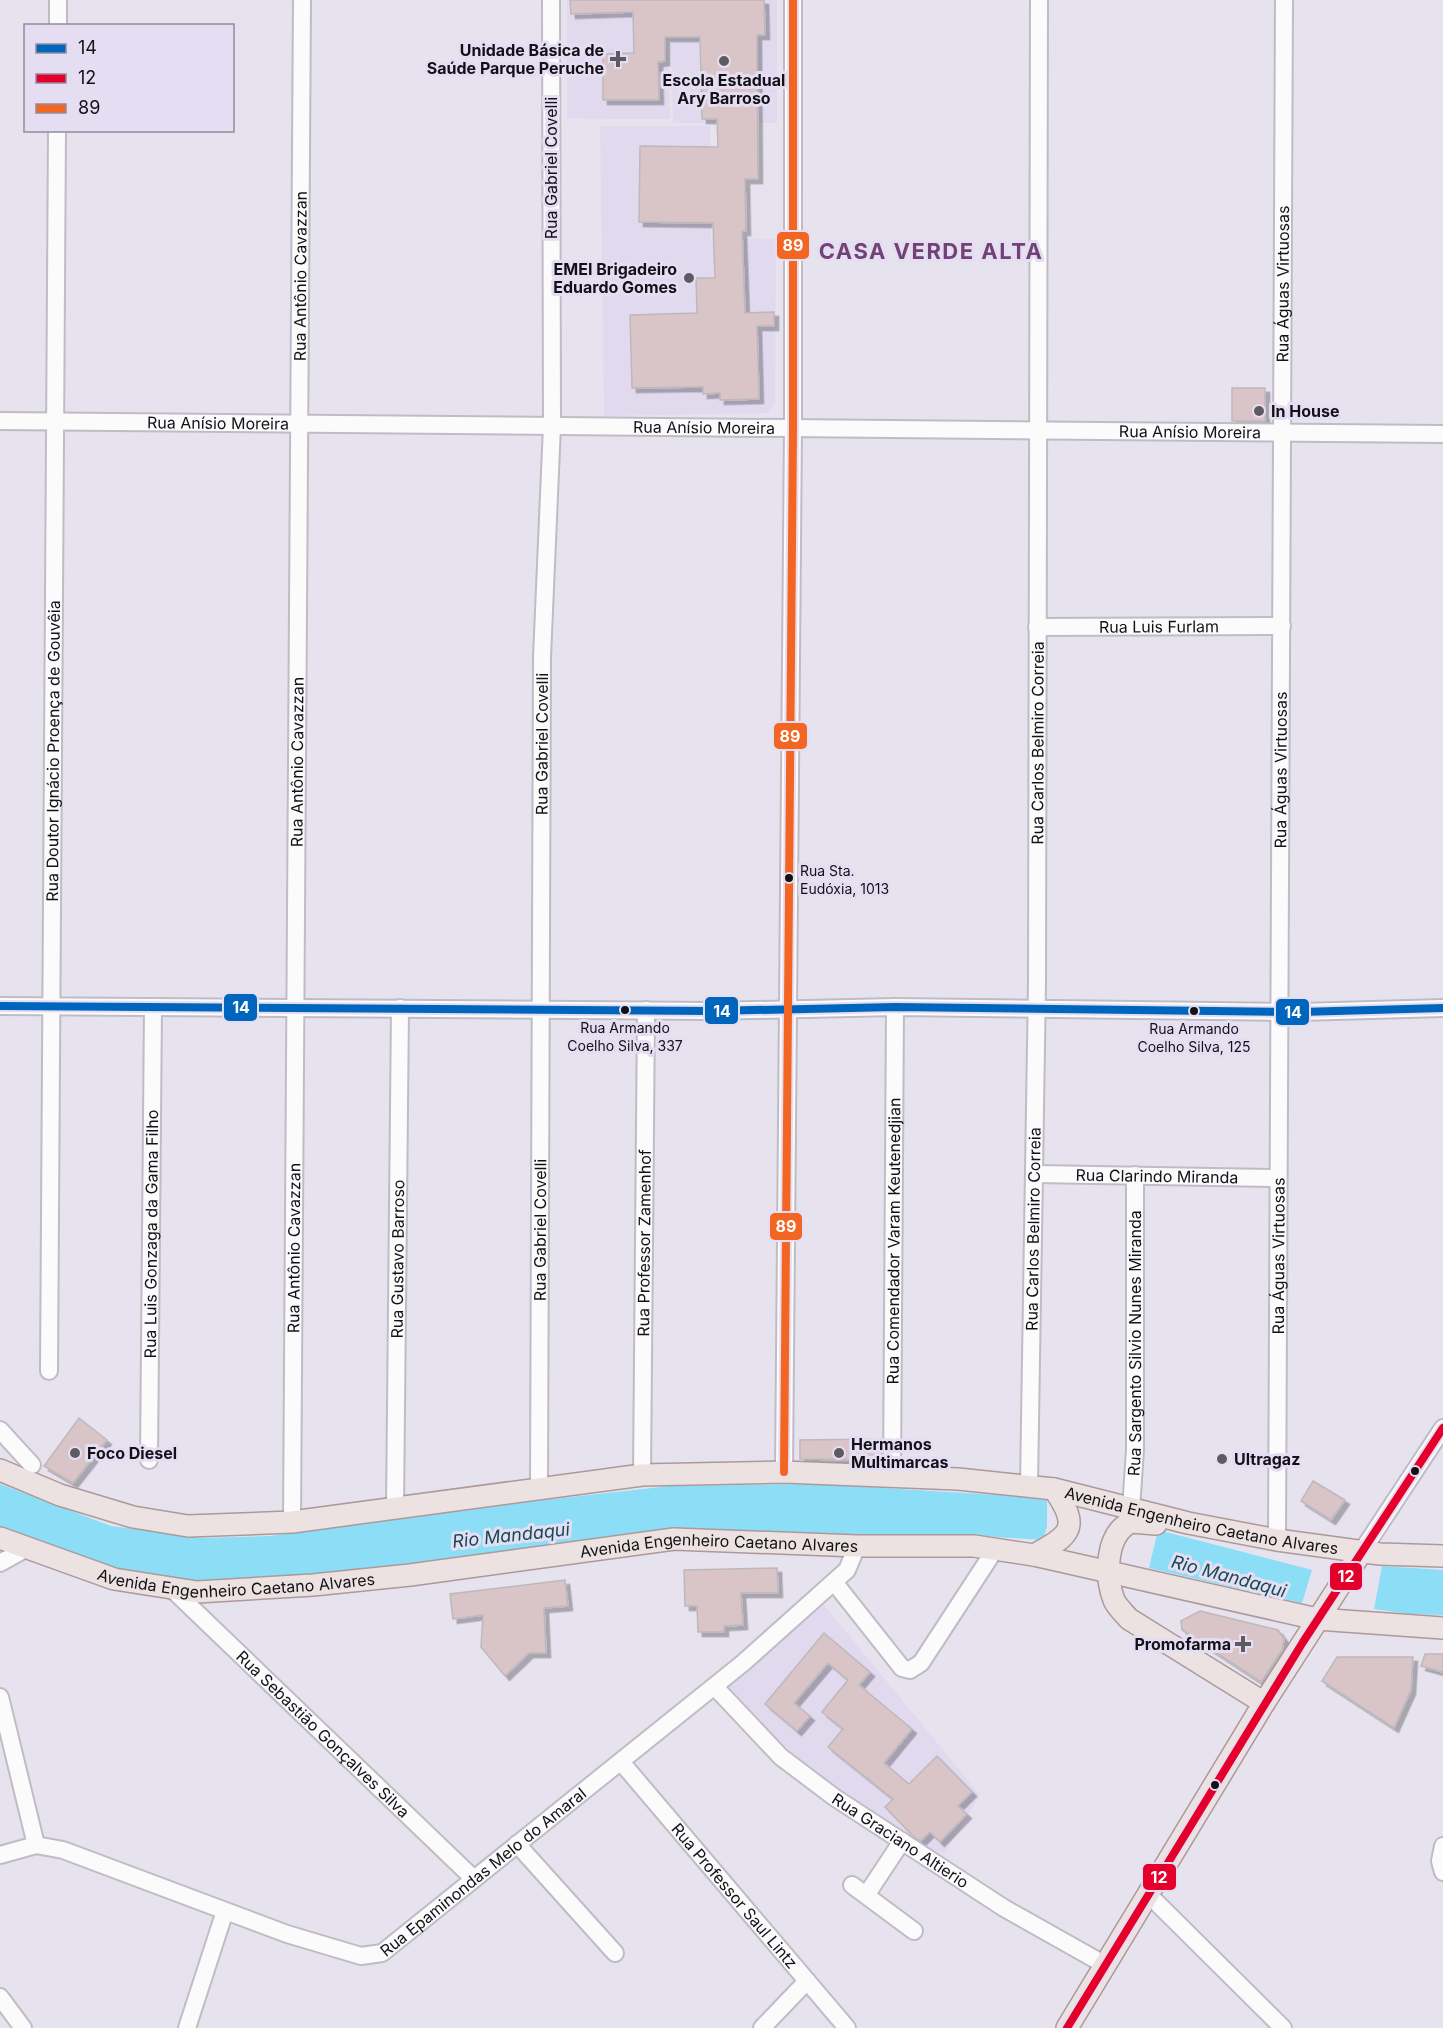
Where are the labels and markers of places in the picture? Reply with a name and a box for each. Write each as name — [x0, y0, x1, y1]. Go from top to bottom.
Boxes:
place label: Unidade Básica de Saúde Parque Peruche — [427, 40, 604, 78]
marker: Unidade Básica de Saúde Parque Peruche — [609, 50, 627, 68]
marker: Escola Estadual Ary Barroso — [717, 54, 731, 68]
place label: Escola Estadual Ary Barroso — [663, 70, 785, 108]
place label: EMEI Brigadeiro Eduardo Gomes — [553, 259, 677, 297]
marker: EMEI Brigadeiro Eduardo Gomes — [682, 271, 696, 285]
place label: In House — [1271, 401, 1339, 421]
marker: In House — [1252, 404, 1266, 418]
place label: Rua Sta. Eudóxia, 1013 — [800, 862, 889, 897]
marker: Rua Sta. Eudóxia, 1013 — [783, 872, 795, 884]
marker: Rua Armando Coelho Silva, 337 — [619, 1004, 631, 1016]
marker: Rua Armando Coelho Silva, 125 — [1188, 1005, 1200, 1017]
place label: Rua Armando Coelho Silva, 337 — [567, 1019, 683, 1054]
place label: Rua Armando Coelho Silva, 125 — [1138, 1020, 1251, 1055]
place label: Hermanos Multimarcas — [851, 1434, 949, 1472]
place label: Foco Diesel — [87, 1443, 177, 1463]
marker: Foco Diesel — [68, 1446, 82, 1460]
marker: Hermanos Multimarcas — [832, 1446, 846, 1460]
place label: Ultragaz — [1234, 1449, 1300, 1469]
marker: Ultragaz — [1215, 1452, 1229, 1466]
unlabelled marker — [1409, 1465, 1421, 1477]
place label: Promofarma — [1134, 1634, 1231, 1654]
marker: Promofarma — [1236, 1637, 1250, 1651]
unlabelled marker — [1209, 1779, 1221, 1791]

